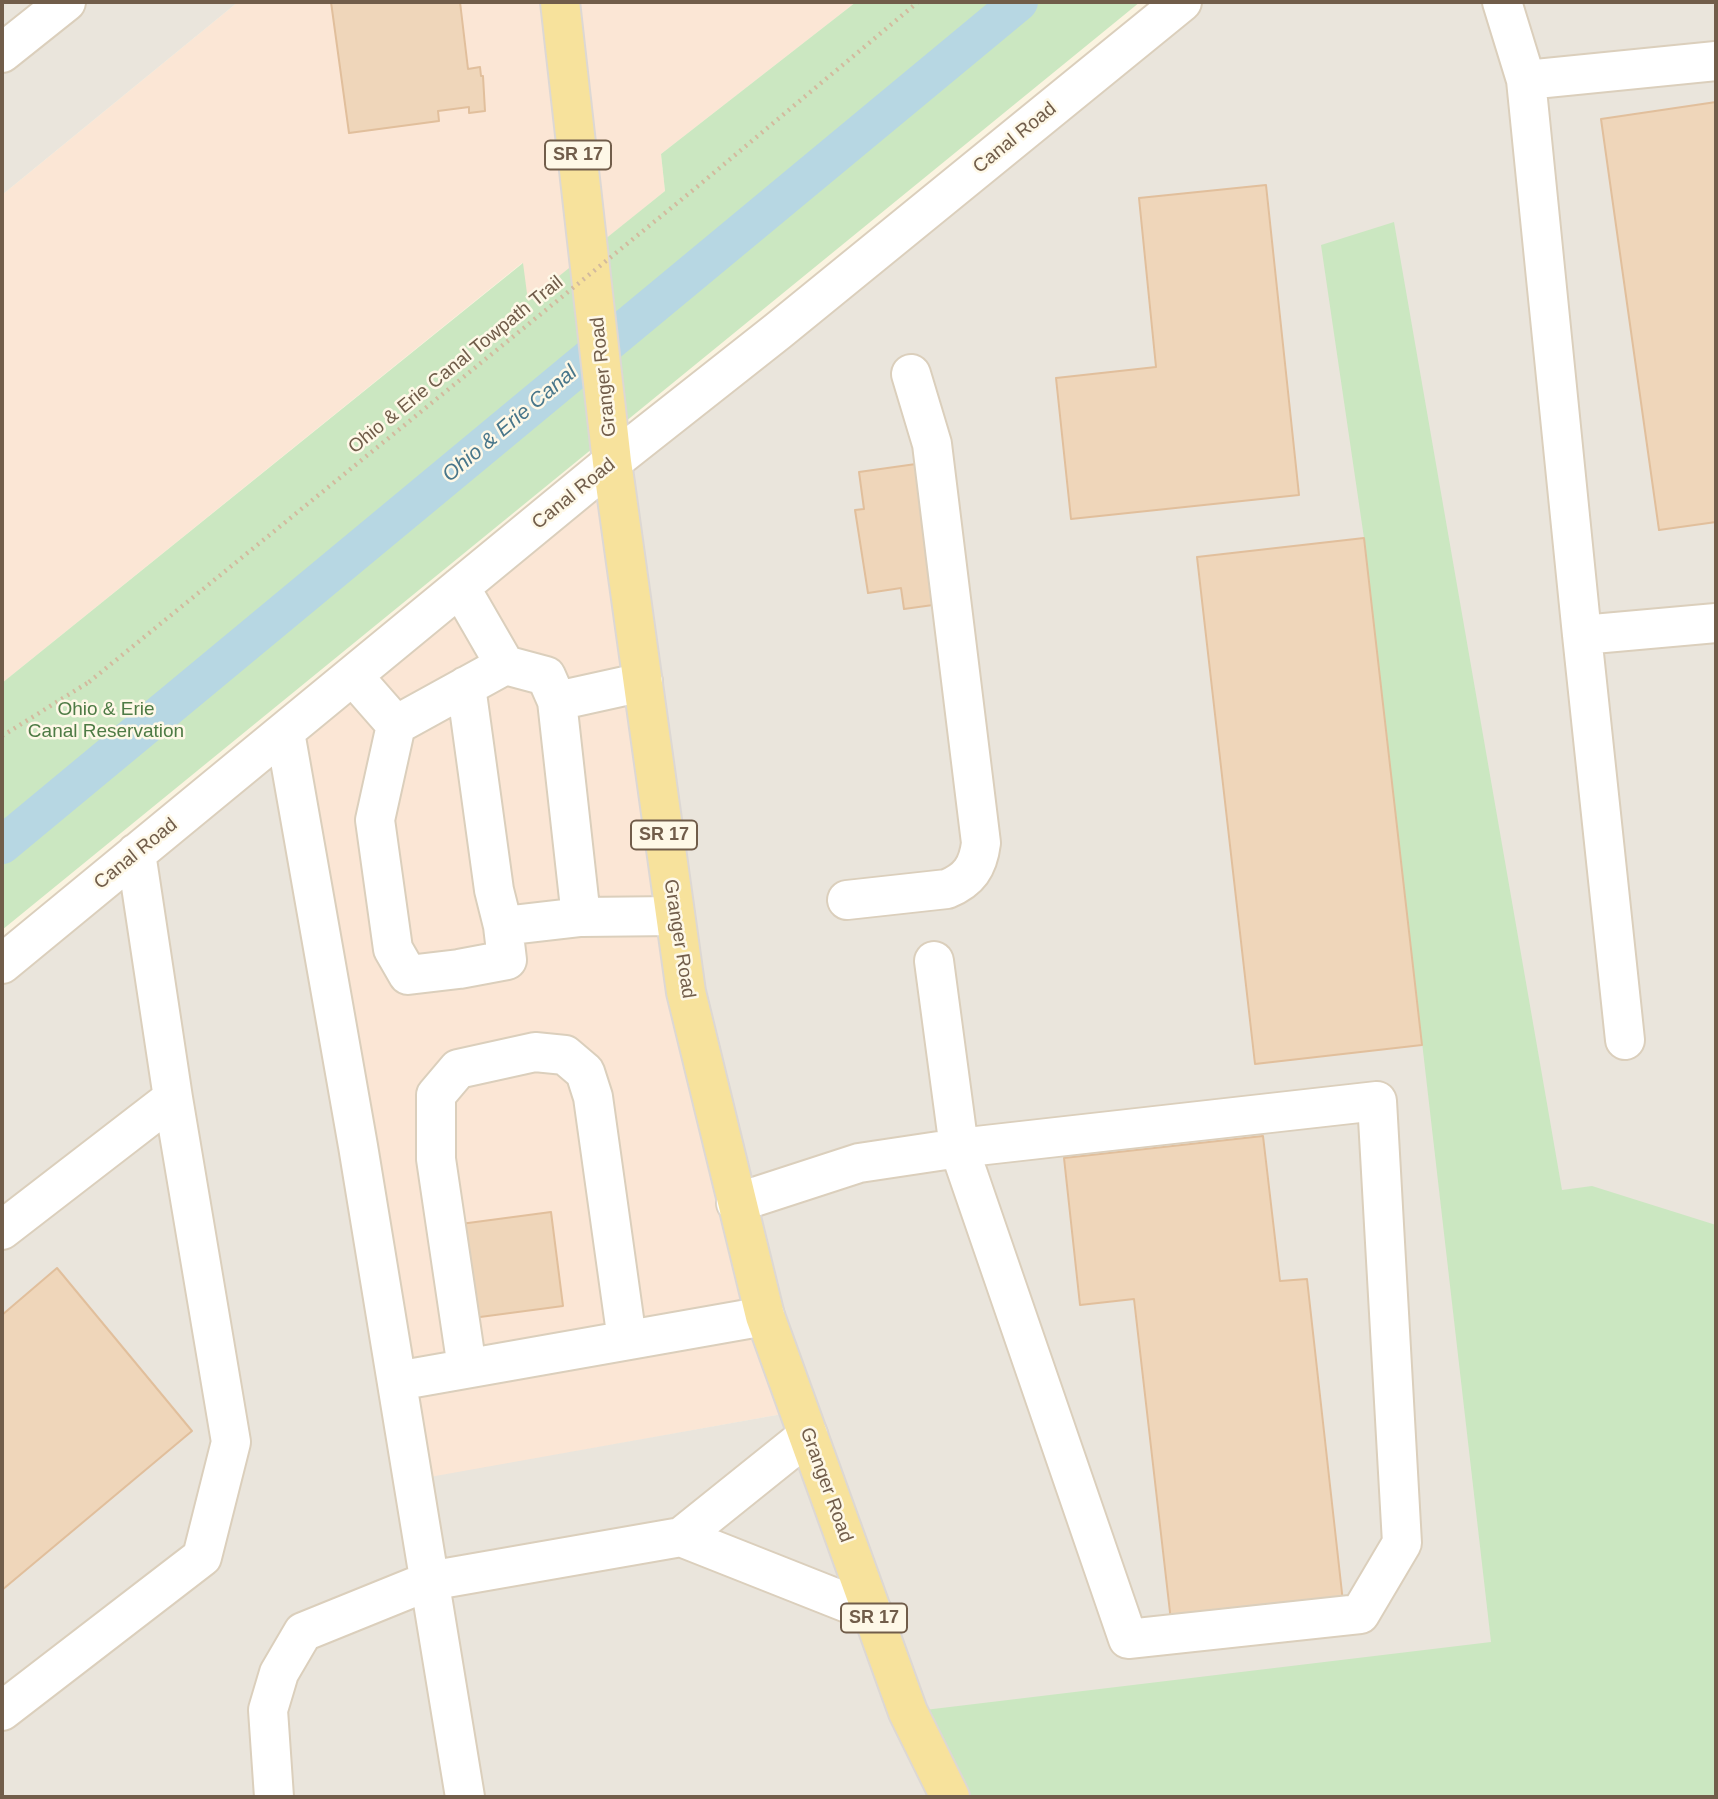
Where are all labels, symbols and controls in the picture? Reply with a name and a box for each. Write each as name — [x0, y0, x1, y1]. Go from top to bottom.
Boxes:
street label: Canal Road — [969, 98, 1061, 178]
road number: SR 17 — [545, 140, 611, 170]
street label: Ohio & Erie Canal Towpath Trail — [344, 271, 568, 459]
street label: Granger Road — [586, 316, 622, 438]
water label: Ohio & Erie Canal — [438, 360, 582, 488]
street label: Canal Road — [528, 454, 620, 534]
park label: Ohio & Erie Canal Reservation — [28, 699, 184, 743]
street label: Canal Road — [90, 814, 182, 894]
road number: SR 17 — [631, 820, 697, 850]
street label: Granger Road — [658, 878, 700, 1000]
street label: Granger Road — [795, 1425, 857, 1545]
road number: SR 17 — [841, 1604, 907, 1632]

